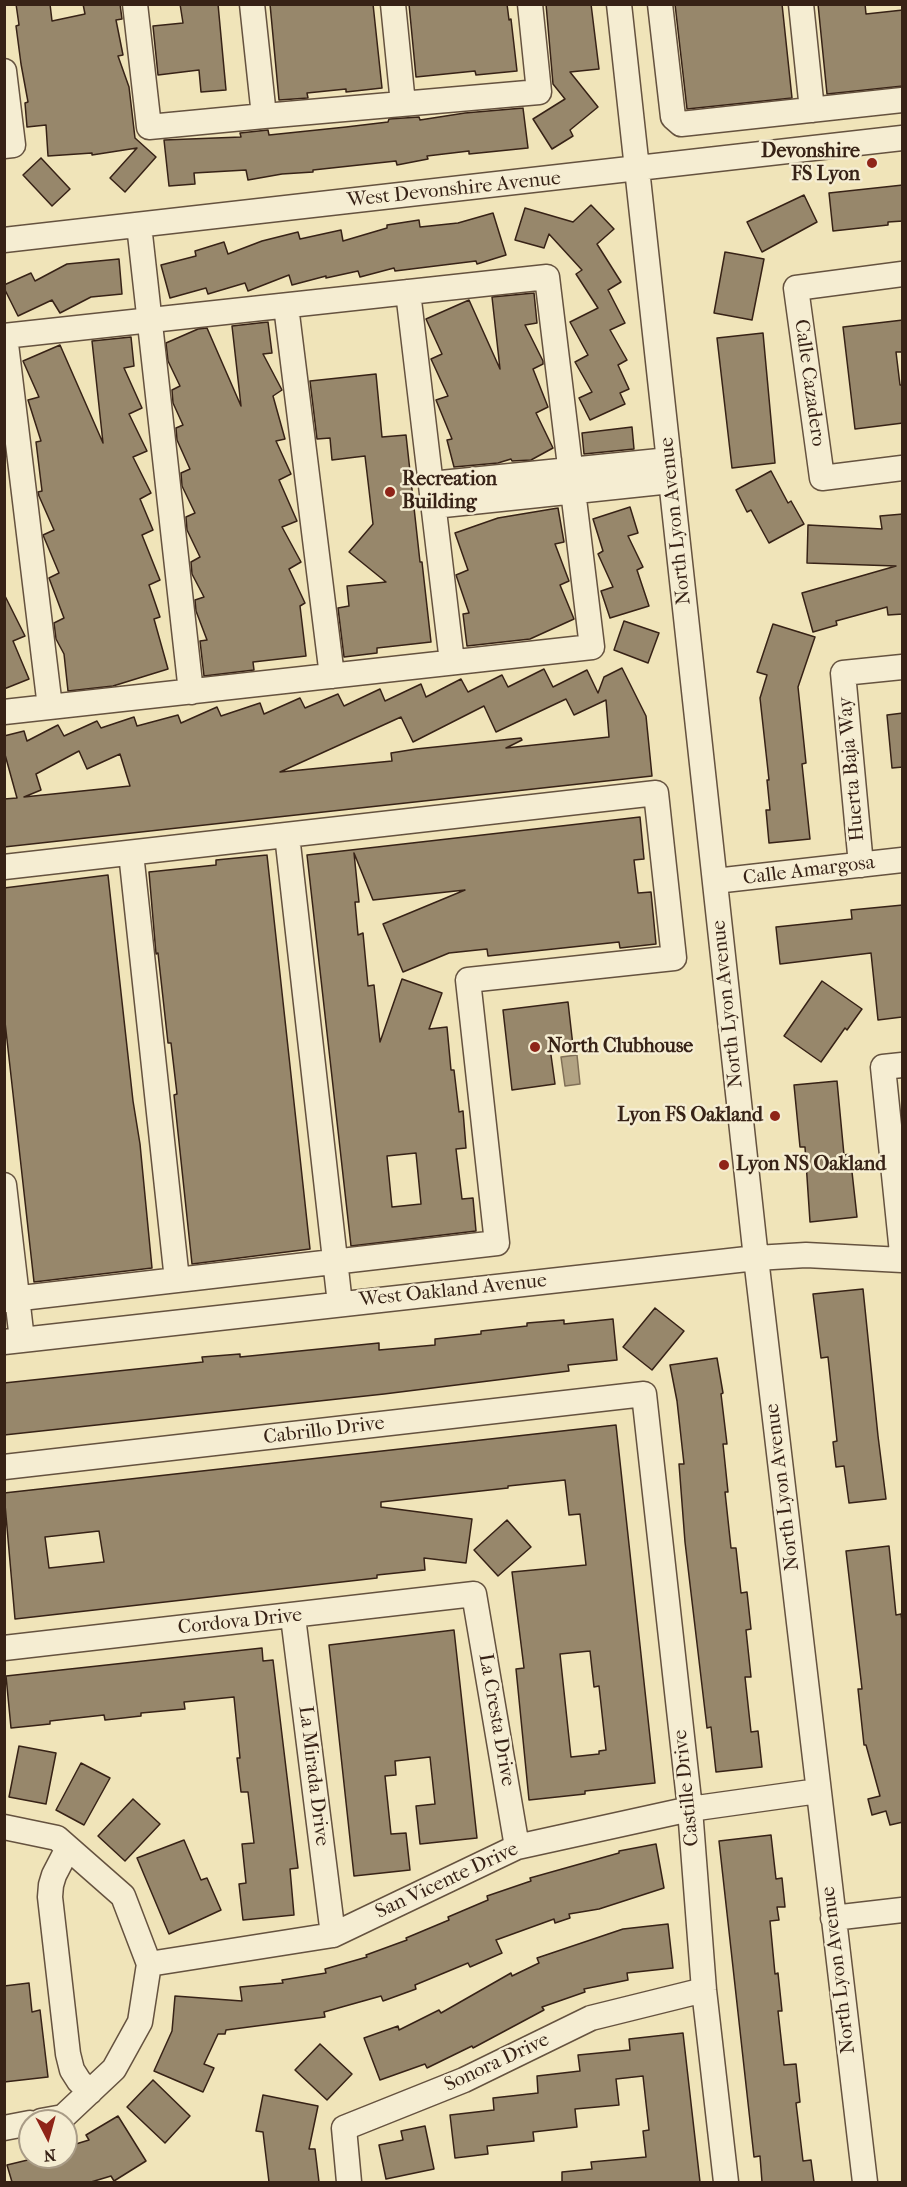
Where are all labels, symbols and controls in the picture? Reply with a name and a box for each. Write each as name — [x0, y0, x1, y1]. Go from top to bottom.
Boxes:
place label: Devonshire FS Lyon — [761, 140, 860, 187]
marker: Devonshire FS Lyon — [865, 156, 879, 170]
street label: West Devonshire Avenue — [346, 167, 562, 213]
street label: Calle Cazadero — [788, 318, 830, 448]
street label: North Lyon Avenue — [655, 436, 697, 606]
place label: Recreation Building — [402, 468, 497, 515]
marker: Recreation Building — [383, 485, 397, 499]
street label: Huerta Baja Way — [834, 696, 870, 842]
street label: Calle Amargosa — [742, 851, 876, 891]
street label: North Lyon Avenue — [707, 919, 749, 1089]
place label: North Clubhouse — [547, 1035, 693, 1059]
marker: North Clubhouse — [528, 1040, 542, 1054]
place label: Lyon FS Oakland — [617, 1104, 763, 1128]
marker: Lyon FS Oakland — [768, 1109, 782, 1123]
place label: Lyon NS Oakland — [736, 1153, 886, 1177]
marker: Lyon NS Oakland — [717, 1158, 731, 1172]
street label: West Oakland Avenue — [358, 1269, 548, 1313]
street label: North Lyon Avenue — [761, 1402, 805, 1572]
street label: Cabrillo Drive — [262, 1412, 386, 1450]
street label: Cordova Drive — [177, 1604, 303, 1640]
street label: La Cresta Drive — [473, 1652, 519, 1788]
street label: La Mirada Drive — [293, 1705, 333, 1847]
street label: Castille Drive — [669, 1729, 705, 1847]
street label: San Vicente Drive — [372, 1837, 522, 1925]
street label: North Lyon Avenue — [817, 1885, 861, 2055]
street label: Sonora Drive — [441, 2028, 553, 2098]
north arrow — [18, 2109, 78, 2169]
text: N — [43, 2145, 57, 2165]

